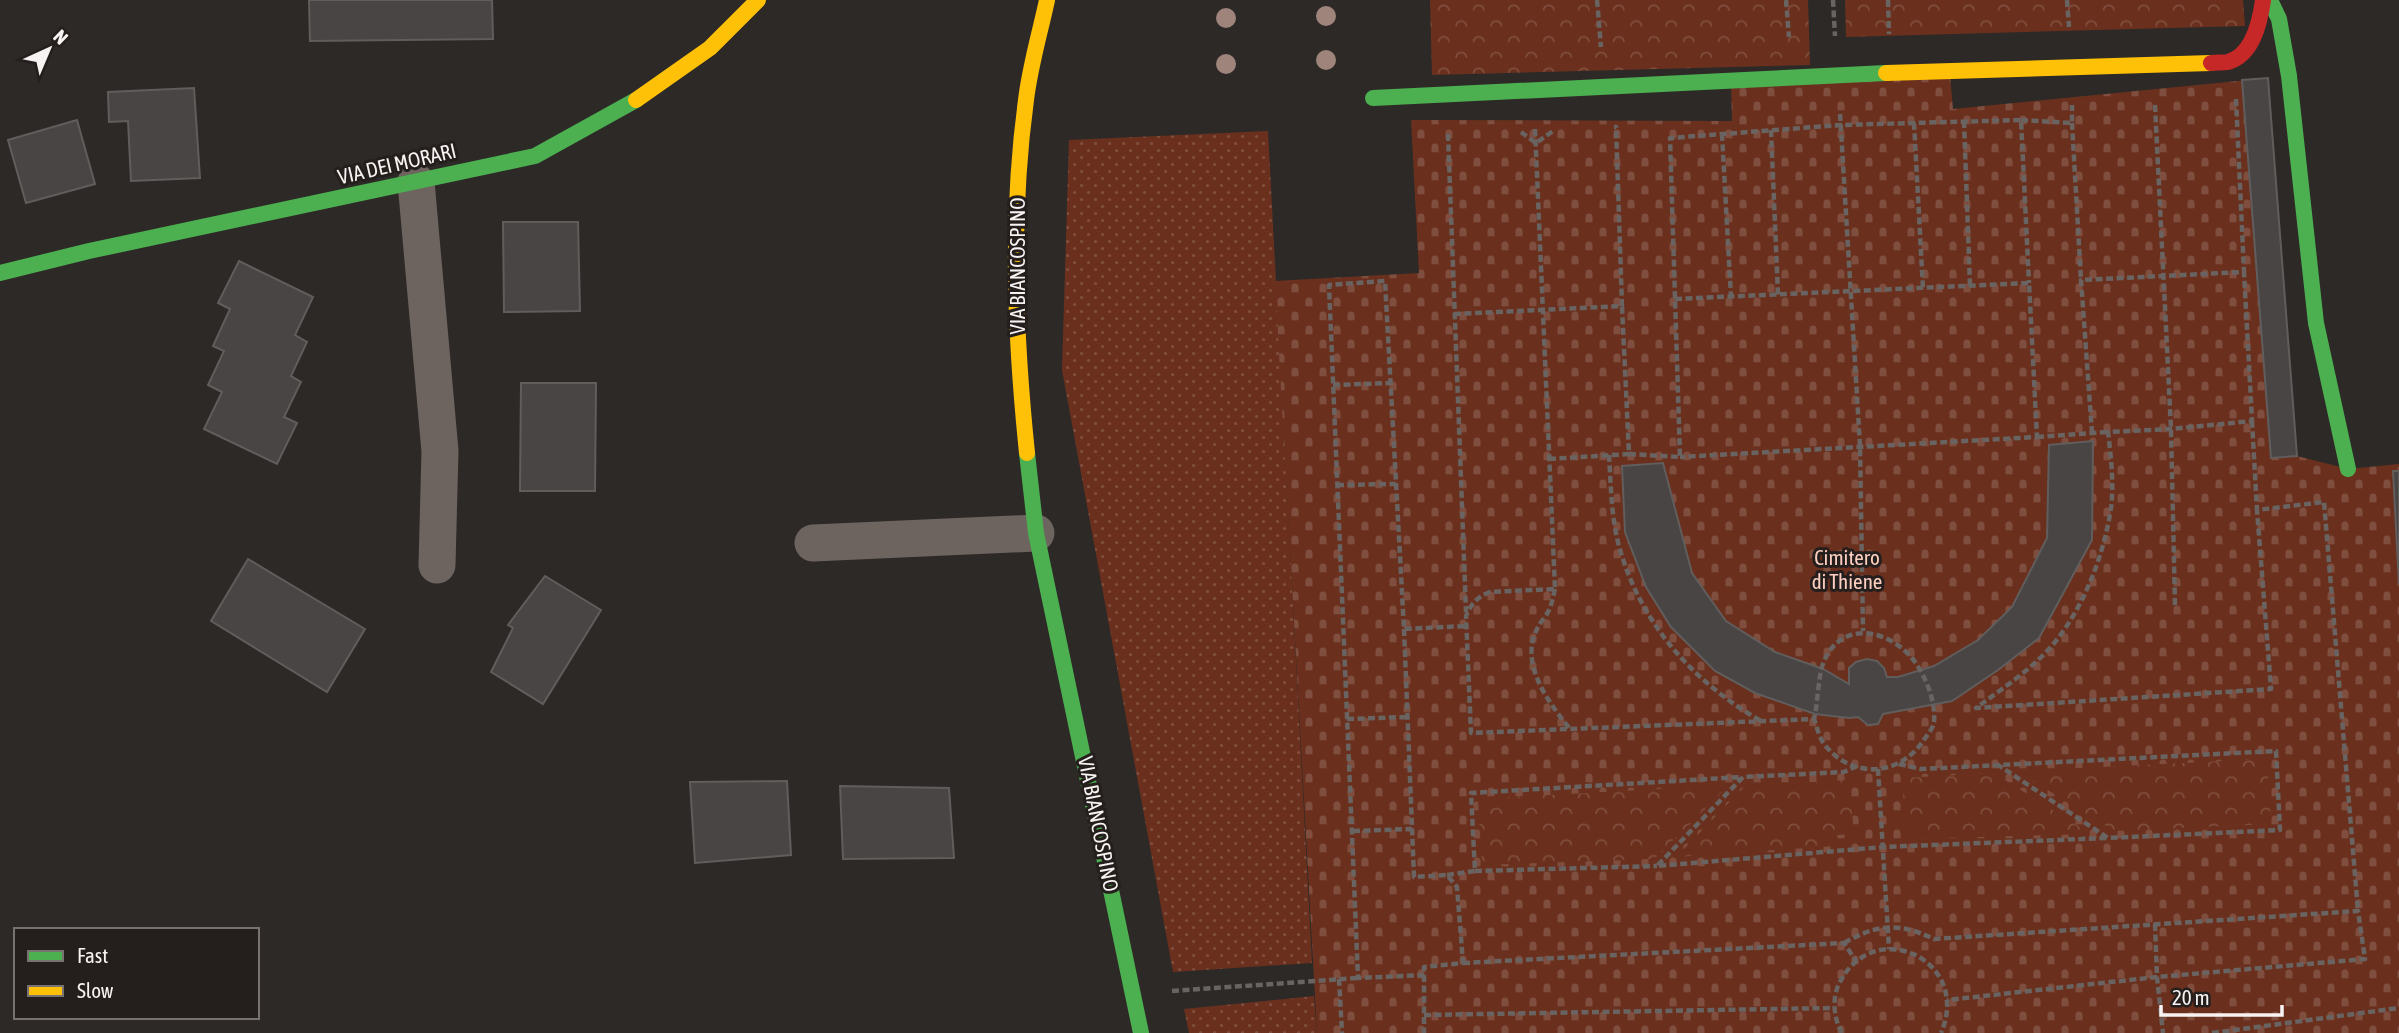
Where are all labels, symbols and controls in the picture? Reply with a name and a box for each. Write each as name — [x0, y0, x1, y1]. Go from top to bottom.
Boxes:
north arrow — [14, 14, 84, 84]
text: N — [49, 25, 72, 49]
street label: VIA DEI MORARI — [335, 138, 458, 188]
street label: VIA BIANCOSPINO — [1005, 197, 1029, 335]
park label: Cimitero di Thiene — [1812, 545, 1882, 593]
street label: VIA BIANCOSPINO — [1074, 754, 1124, 893]
legend — [14, 928, 259, 1019]
text: Fast — [77, 943, 108, 967]
scale bar — [2161, 974, 2282, 1018]
text: Slow — [77, 978, 114, 1002]
text: 20 m — [2172, 985, 2210, 1009]

